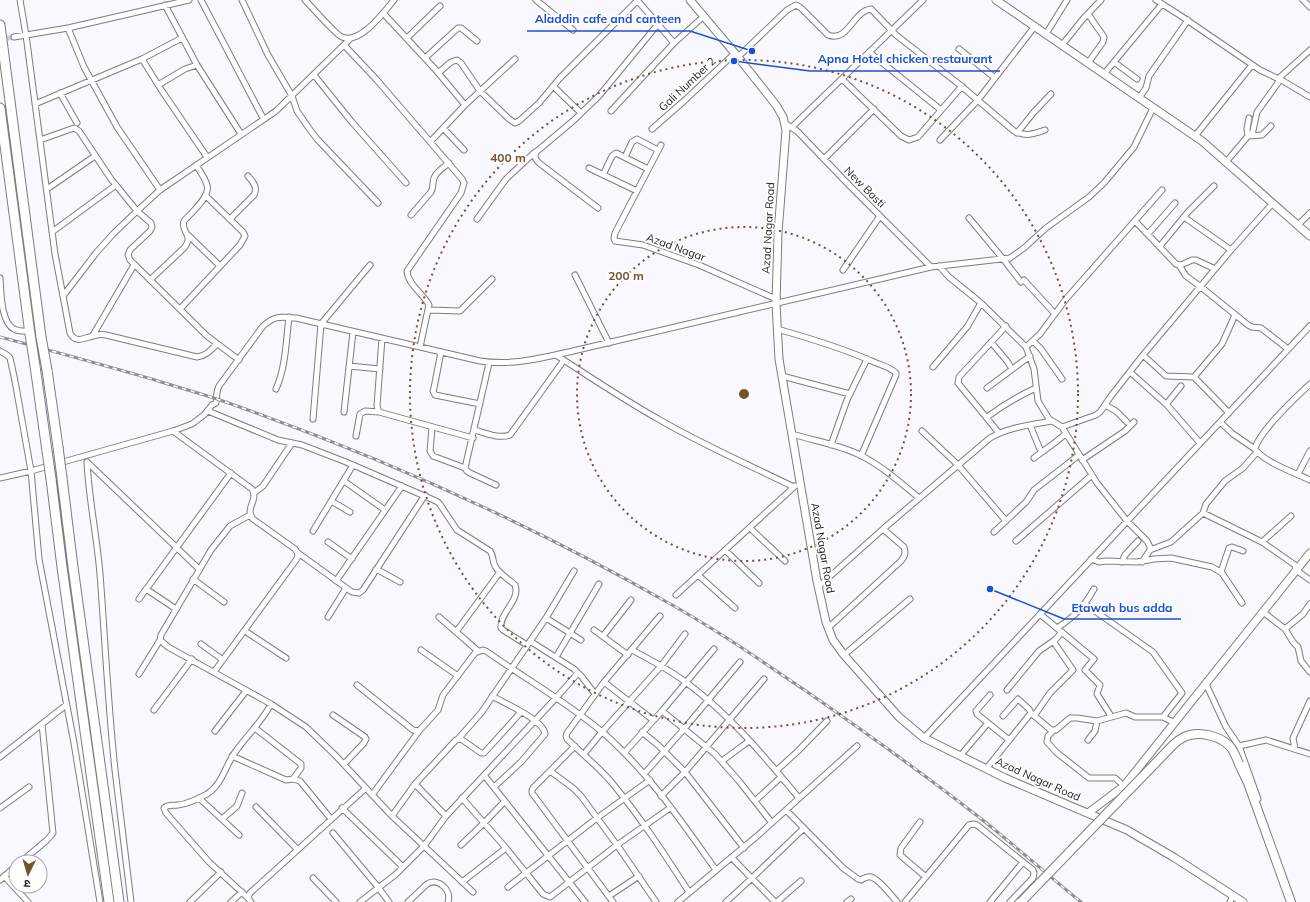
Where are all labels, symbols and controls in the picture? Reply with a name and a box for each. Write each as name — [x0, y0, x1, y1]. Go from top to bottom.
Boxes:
callout: Aladdin cafe and canteen — [527, 7, 690, 31]
text: Aladdin cafe and canteen — [535, 11, 681, 26]
callout: Apna Hotel chicken restaurant — [810, 47, 1000, 71]
text: Apna Hotel chicken restaurant — [818, 51, 993, 66]
street label: Gali Number 2 — [656, 54, 719, 114]
text: 400 m — [490, 150, 526, 165]
street label: New Basti — [841, 163, 889, 211]
street label: Azad Nagar Road — [759, 182, 777, 274]
street label: Azad Nagar — [645, 230, 707, 264]
text: 200 m — [608, 268, 644, 283]
centre of rings — [737, 387, 751, 401]
street label: Azad Nagar Road — [808, 502, 838, 594]
callout: Etawah bus adda — [1064, 595, 1181, 619]
text: Etawah bus adda — [1071, 600, 1173, 615]
street label: Azad Nagar Road — [993, 754, 1083, 804]
north arrow — [8, 854, 48, 894]
text: उ — [23, 877, 31, 891]

